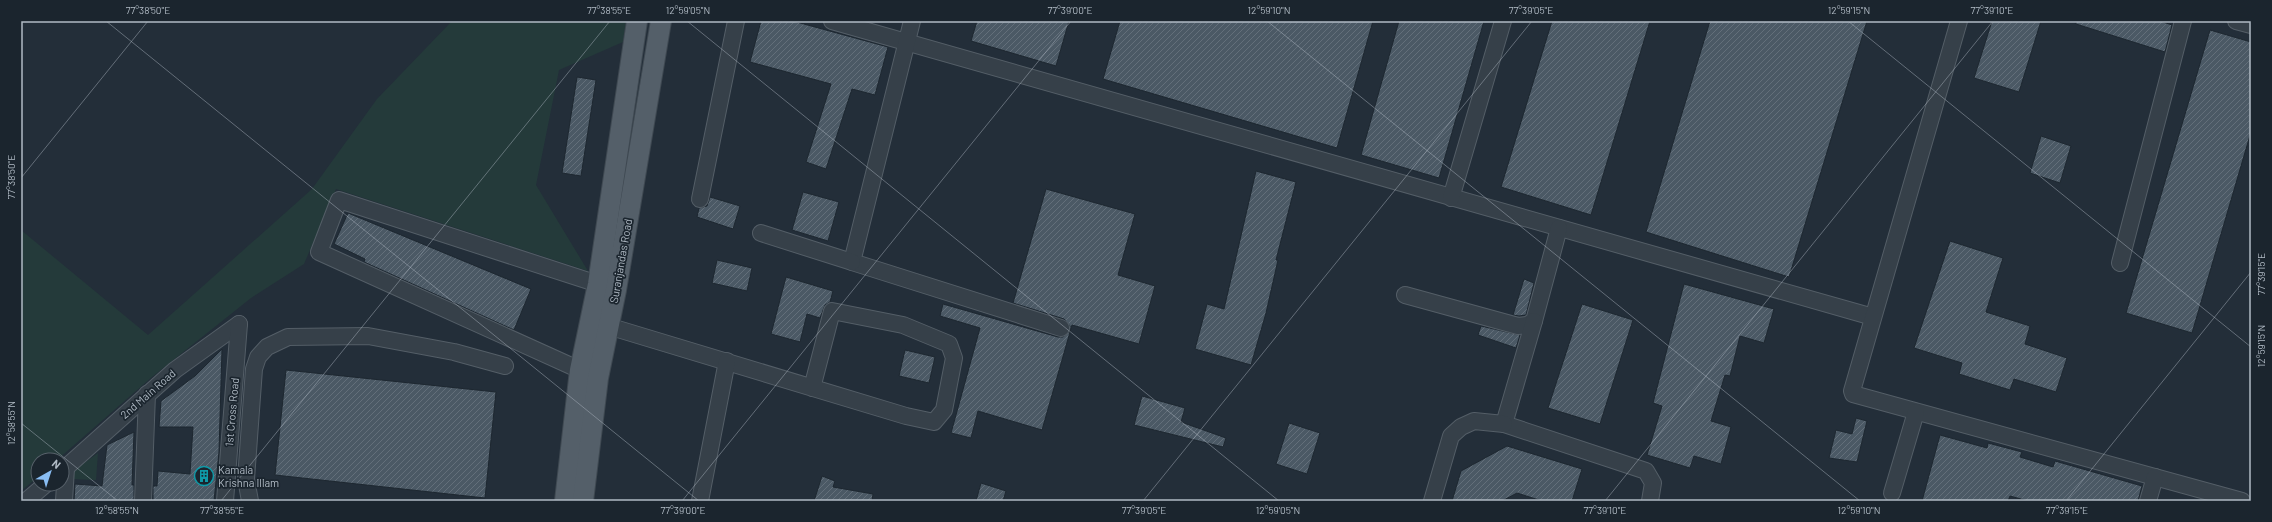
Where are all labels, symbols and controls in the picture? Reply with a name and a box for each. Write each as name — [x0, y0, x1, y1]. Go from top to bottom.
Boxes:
text: 77°38'50"E — [126, 4, 170, 16]
text: 77°38'55"E — [587, 4, 631, 16]
text: 12°59'05"N — [666, 4, 710, 16]
text: 77°39'00"E — [1048, 4, 1092, 16]
text: 12°59'10"N — [1248, 4, 1290, 16]
text: 77°39'05"E — [1509, 4, 1553, 16]
text: 12°59'15"N — [1828, 4, 1870, 16]
text: 77°39'10"E — [1971, 4, 2013, 16]
text: 77°38'50"E — [5, 155, 17, 199]
street label: Suranjandas Road — [607, 218, 634, 304]
text: 77°39'15"E — [2255, 253, 2267, 295]
text: 12°59'15"N — [2255, 325, 2267, 367]
street label: 2nd Main Road — [117, 366, 178, 421]
street label: 1st Cross Road — [222, 377, 241, 447]
text: 12°58'55"N — [5, 401, 17, 445]
north arrow — [30, 452, 70, 492]
text: N — [50, 456, 64, 471]
place label: Kamala Krishna Illam — [218, 463, 279, 489]
building icon: Kamala Krishna Illam — [193, 465, 215, 487]
text: 12°58'55"N — [95, 504, 139, 516]
text: 77°38'55"E — [200, 504, 244, 516]
text: 77°39'00"E — [661, 504, 705, 516]
text: 77°39'05"E — [1122, 504, 1166, 516]
text: 12°59'05"N — [1256, 504, 1300, 516]
text: 77°39'10"E — [1584, 504, 1626, 516]
text: 12°59'10"N — [1838, 504, 1880, 516]
text: 77°39'15"E — [2046, 504, 2088, 516]

